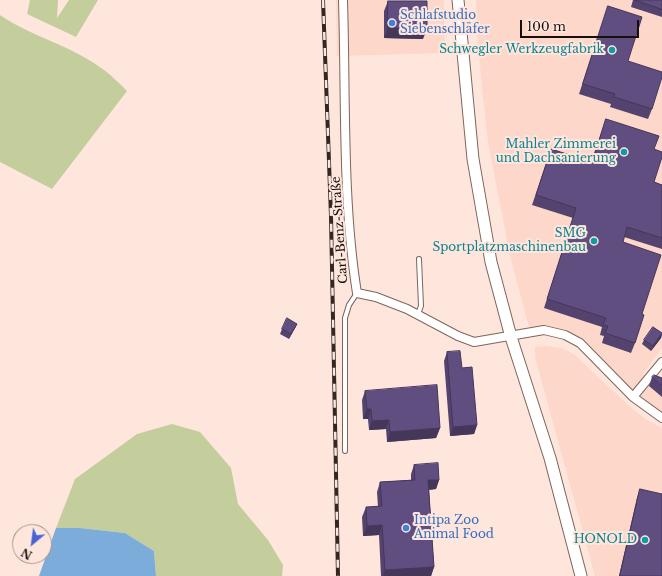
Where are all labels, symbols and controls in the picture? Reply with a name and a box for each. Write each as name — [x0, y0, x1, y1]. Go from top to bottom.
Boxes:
place label: Schlafstudio Siebenschläfer — [400, 9, 490, 37]
scale bar — [522, 12, 641, 38]
marker: Schlafstudio Siebenschläfer — [387, 18, 397, 28]
text: 100 m — [527, 19, 566, 34]
place label: Schwegler Werkzeugfabrik — [439, 43, 604, 57]
marker: Schwegler Werkzeugfabrik — [607, 45, 617, 55]
place label: Mahler Zimmerei und Dachsanierung — [496, 138, 616, 166]
marker: Mahler Zimmerei und Dachsanierung — [619, 147, 629, 157]
street label: Carl-Benz-Straße — [329, 176, 351, 284]
place label: SMG Sportplatzmaschinenbau — [432, 227, 586, 255]
marker: SMG Sportplatzmaschinenbau — [589, 236, 599, 246]
place label: Intipa Zoo Animal Food — [414, 514, 494, 542]
marker: Intipa Zoo Animal Food — [401, 523, 411, 533]
north arrow — [12, 524, 52, 564]
place label: HONOLD — [574, 533, 637, 547]
marker: HONOLD — [640, 535, 650, 545]
text: N — [19, 545, 35, 562]

